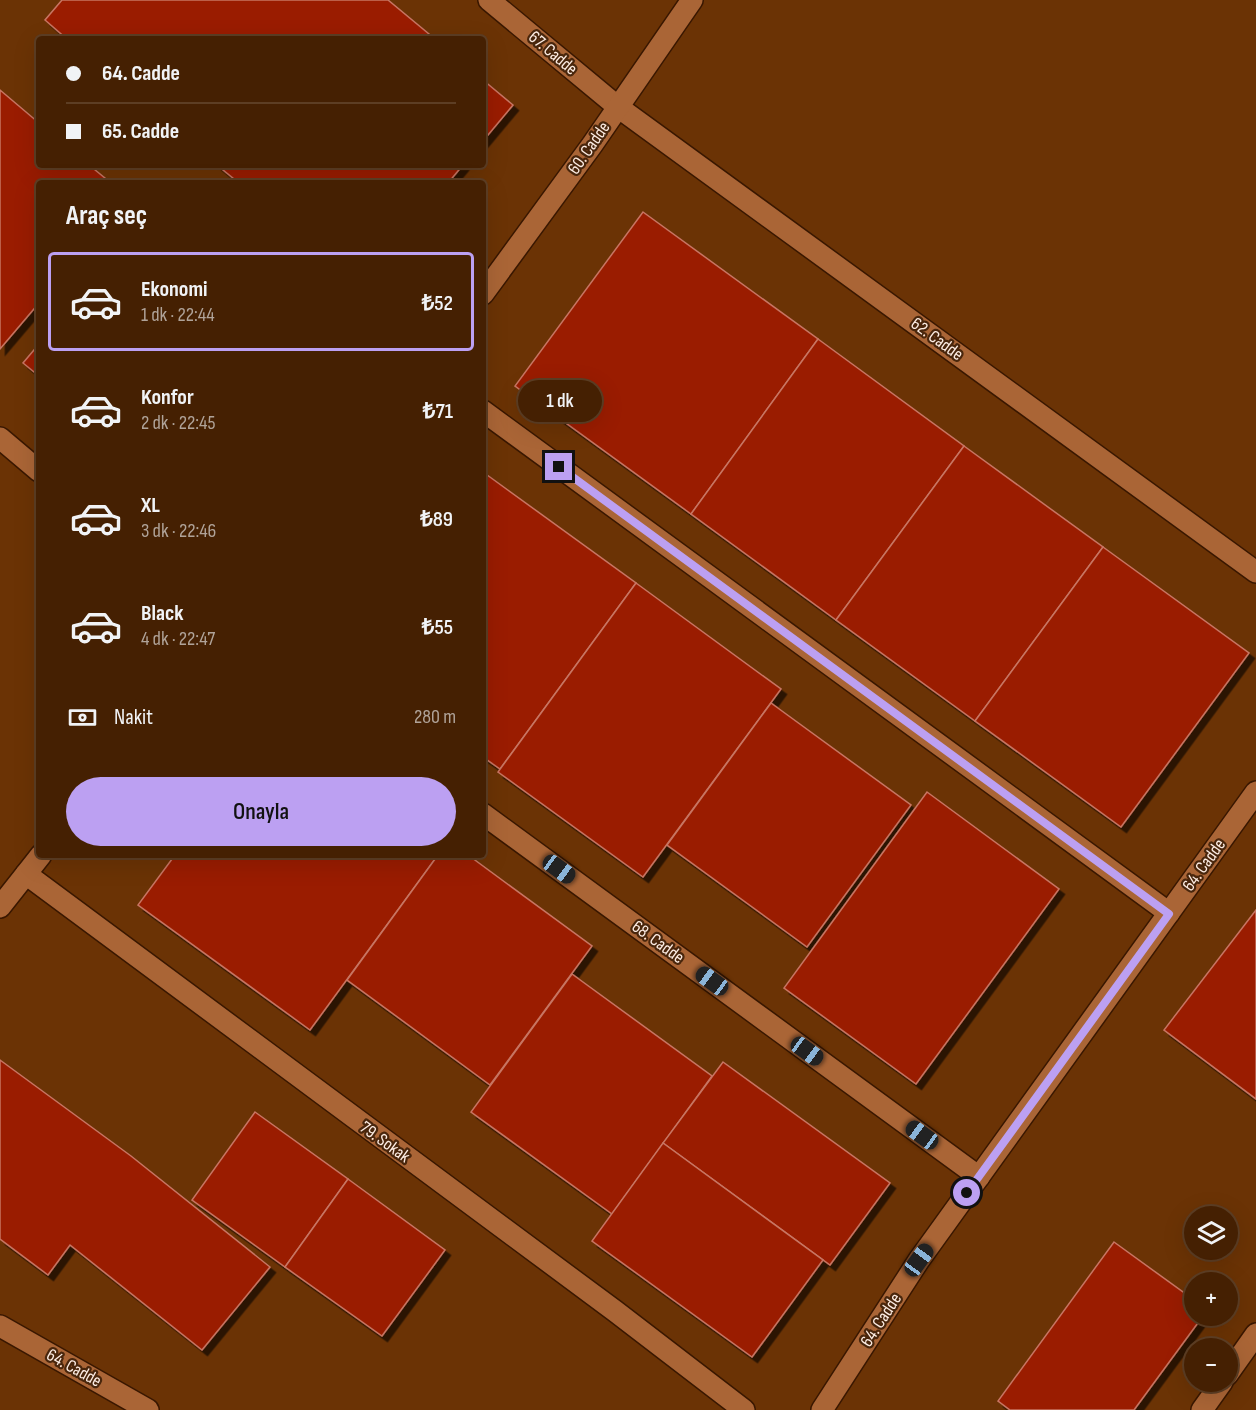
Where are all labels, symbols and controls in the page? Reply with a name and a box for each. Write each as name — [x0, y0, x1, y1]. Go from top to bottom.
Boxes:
street label: 67. Cadde — [524, 27, 582, 79]
text: 64. Cadde — [102, 60, 180, 87]
text: 65. Cadde — [102, 118, 179, 145]
street label: 60. Cadde — [563, 118, 615, 178]
text: Araç seç — [66, 200, 147, 232]
icon: car — [69, 275, 123, 329]
text: Ekonomi — [141, 276, 207, 303]
text: ₺52 — [422, 290, 453, 317]
text: 1 dk · 22:44 — [141, 303, 215, 327]
street label: 62. Cadde — [907, 313, 967, 365]
callout: 1 dk — [517, 380, 601, 422]
icon: car — [69, 383, 123, 437]
text: Konfor — [141, 384, 194, 411]
text: 1 dk — [546, 389, 574, 413]
text: ₺71 — [423, 398, 453, 425]
text: 2 dk · 22:45 — [141, 411, 215, 435]
route end — [545, 453, 572, 480]
icon: car — [69, 491, 123, 545]
text: XL — [141, 492, 160, 519]
text: ₺89 — [420, 506, 453, 533]
text: 3 dk · 22:46 — [141, 519, 216, 543]
icon: car — [69, 599, 123, 653]
text: Black — [141, 600, 183, 627]
text: ₺55 — [422, 614, 453, 641]
text: 4 dk · 22:47 — [141, 627, 215, 651]
icon: cash — [66, 701, 99, 734]
text: Nakit — [114, 704, 153, 731]
text: 280 m — [414, 705, 456, 729]
button: Onayla — [66, 777, 456, 846]
street label: 64. Cadde — [1178, 835, 1230, 895]
car — [539, 851, 579, 887]
street label: 68. Cadde — [628, 916, 688, 968]
car — [692, 963, 732, 999]
car — [787, 1033, 827, 1069]
street label: 79. Sokak — [356, 1117, 414, 1167]
car — [902, 1117, 942, 1153]
route start — [953, 1179, 980, 1206]
map controls — [1184, 1206, 1238, 1392]
button: layers — [1184, 1206, 1238, 1260]
car — [901, 1240, 937, 1280]
button: + — [1184, 1272, 1238, 1326]
street label: 64. Cadde — [856, 1289, 906, 1351]
button: − — [1184, 1338, 1238, 1392]
street label: 64. Cadde — [43, 1344, 105, 1392]

